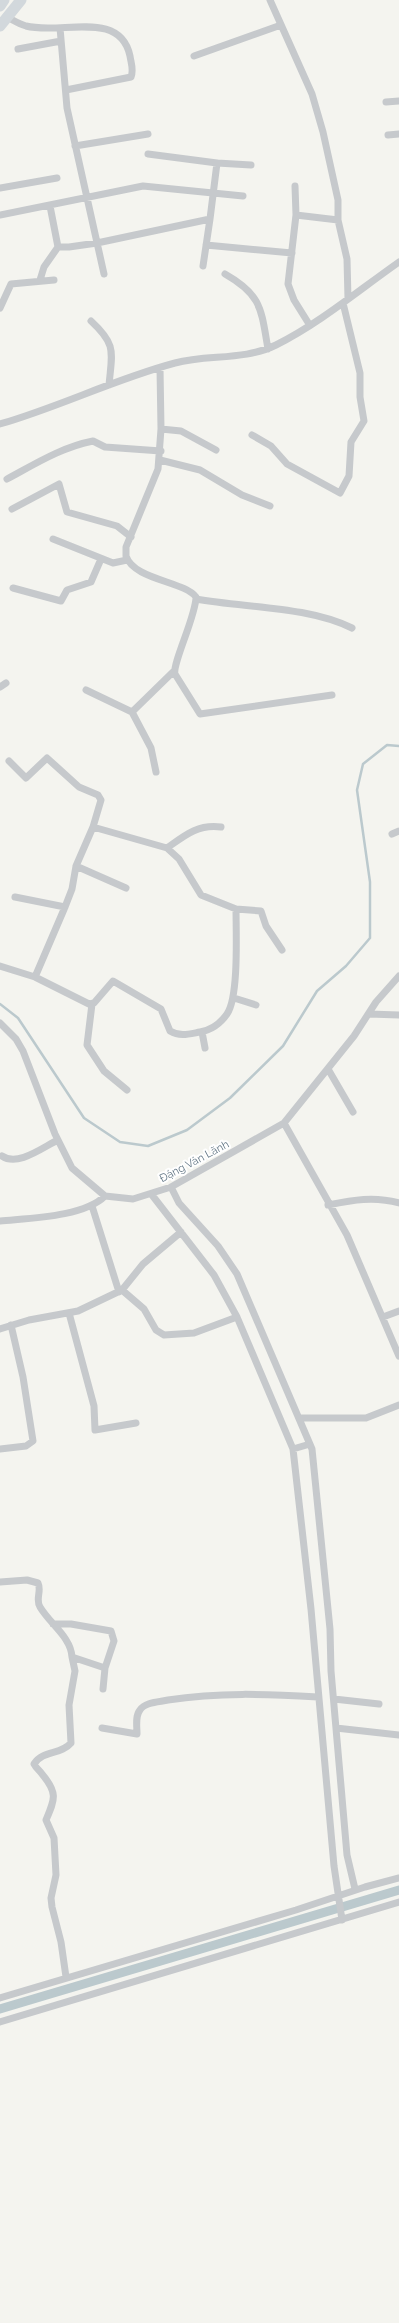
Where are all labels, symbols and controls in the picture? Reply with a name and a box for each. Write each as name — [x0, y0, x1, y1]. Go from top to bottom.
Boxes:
street label: Đặng Văn Lãnh — [157, 1138, 231, 1185]

